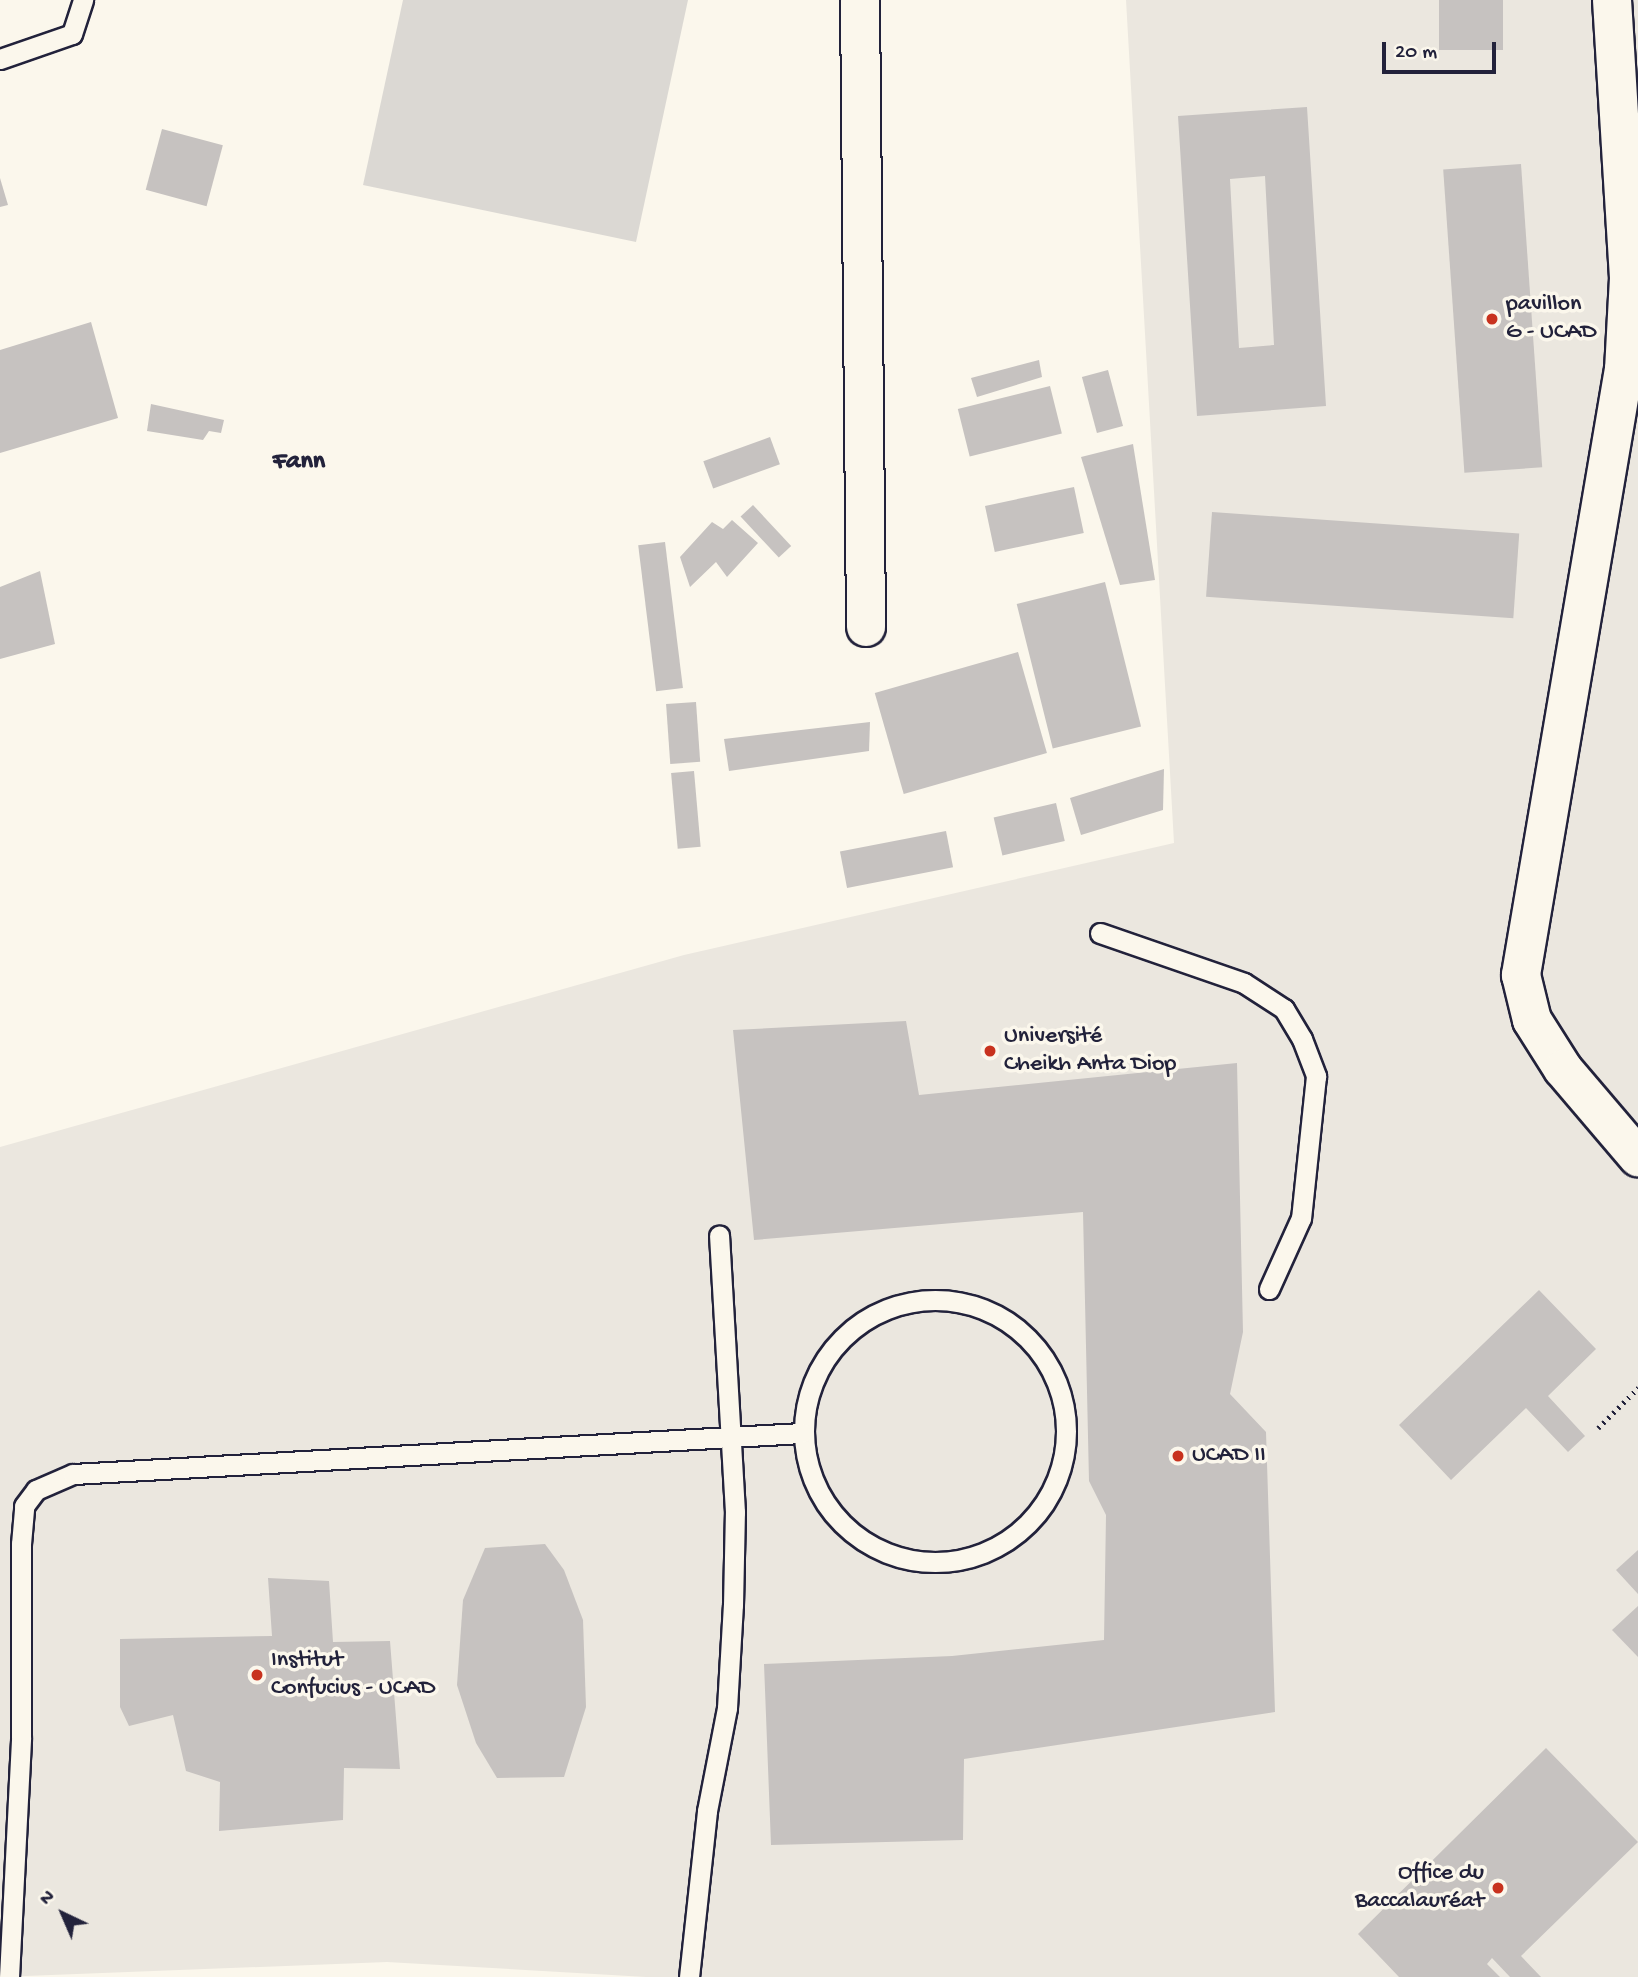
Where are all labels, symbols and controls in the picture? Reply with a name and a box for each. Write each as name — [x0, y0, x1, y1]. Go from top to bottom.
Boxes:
scale bar — [1386, 28, 1500, 72]
text: 20 m — [1395, 41, 1437, 66]
place label: pavillon G - UCAD — [1506, 291, 1597, 347]
marker: pavillon G - UCAD — [1484, 311, 1500, 327]
district label: Fann — [273, 447, 325, 479]
place label: Université Cheikh Anta Diop — [1004, 1023, 1176, 1079]
marker: Université Cheikh Anta Diop — [982, 1043, 998, 1059]
place label: UCAD II — [1192, 1442, 1266, 1470]
marker: UCAD II — [1170, 1448, 1186, 1464]
place label: Institut Confucius - UCAD — [271, 1647, 435, 1703]
marker: Institut Confucius - UCAD — [249, 1667, 265, 1683]
place label: Office du Baccalauréat — [1355, 1860, 1484, 1916]
north arrow — [28, 1879, 98, 1949]
marker: Office du Baccalauréat — [1490, 1880, 1506, 1896]
text: N — [36, 1886, 61, 1911]

